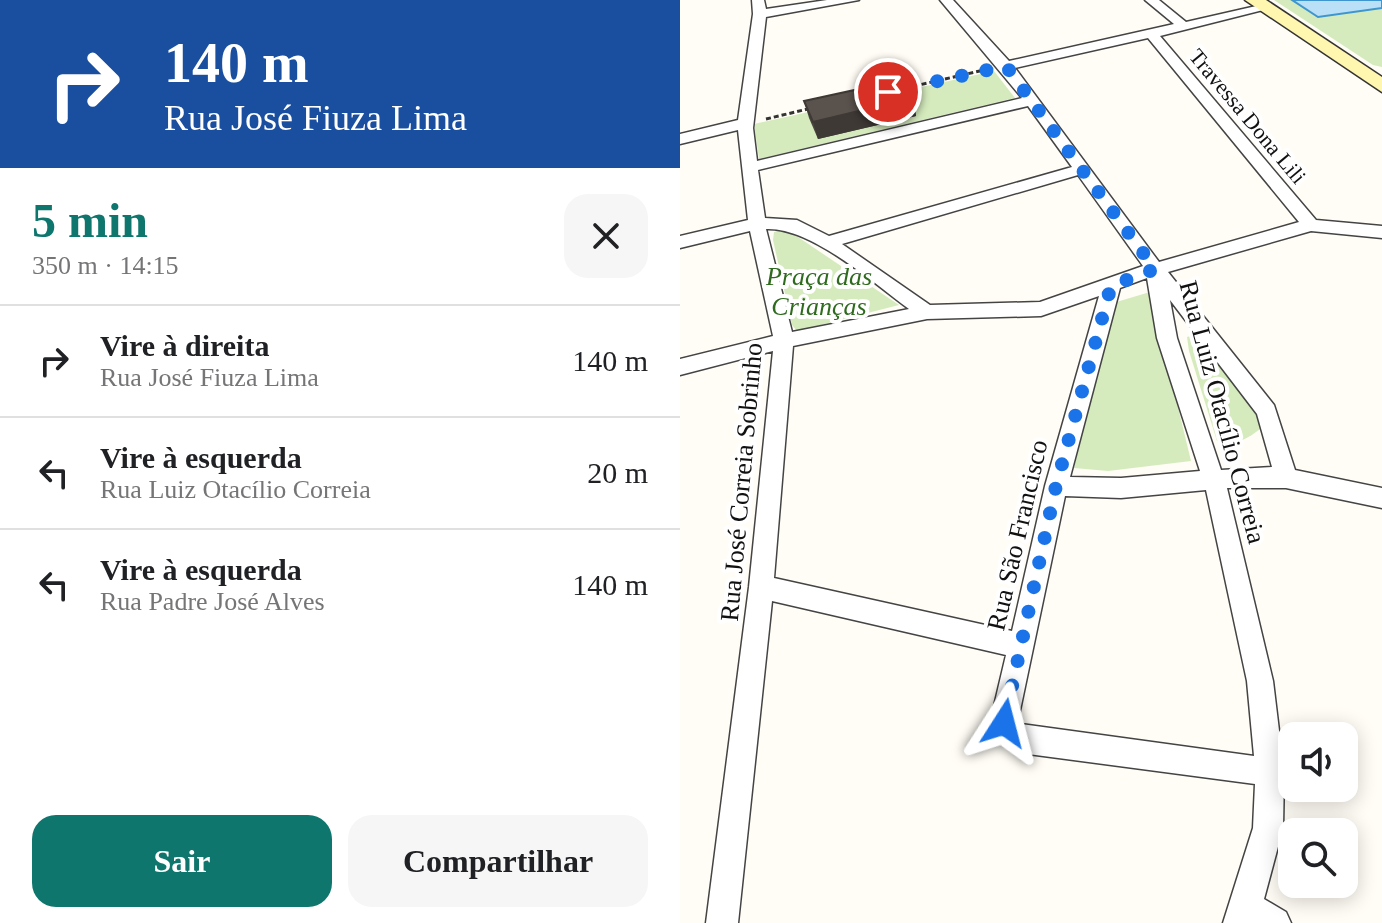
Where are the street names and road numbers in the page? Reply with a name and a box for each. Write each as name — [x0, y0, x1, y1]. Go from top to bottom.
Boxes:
street label: Travessa Dona Lili — [1184, 44, 1311, 189]
street label: Rua Luiz Otacílio Correia — [1173, 278, 1272, 547]
street label: Rua José Correia Sobrinho — [715, 342, 768, 623]
street label: Rua São Francisco — [981, 437, 1054, 633]

